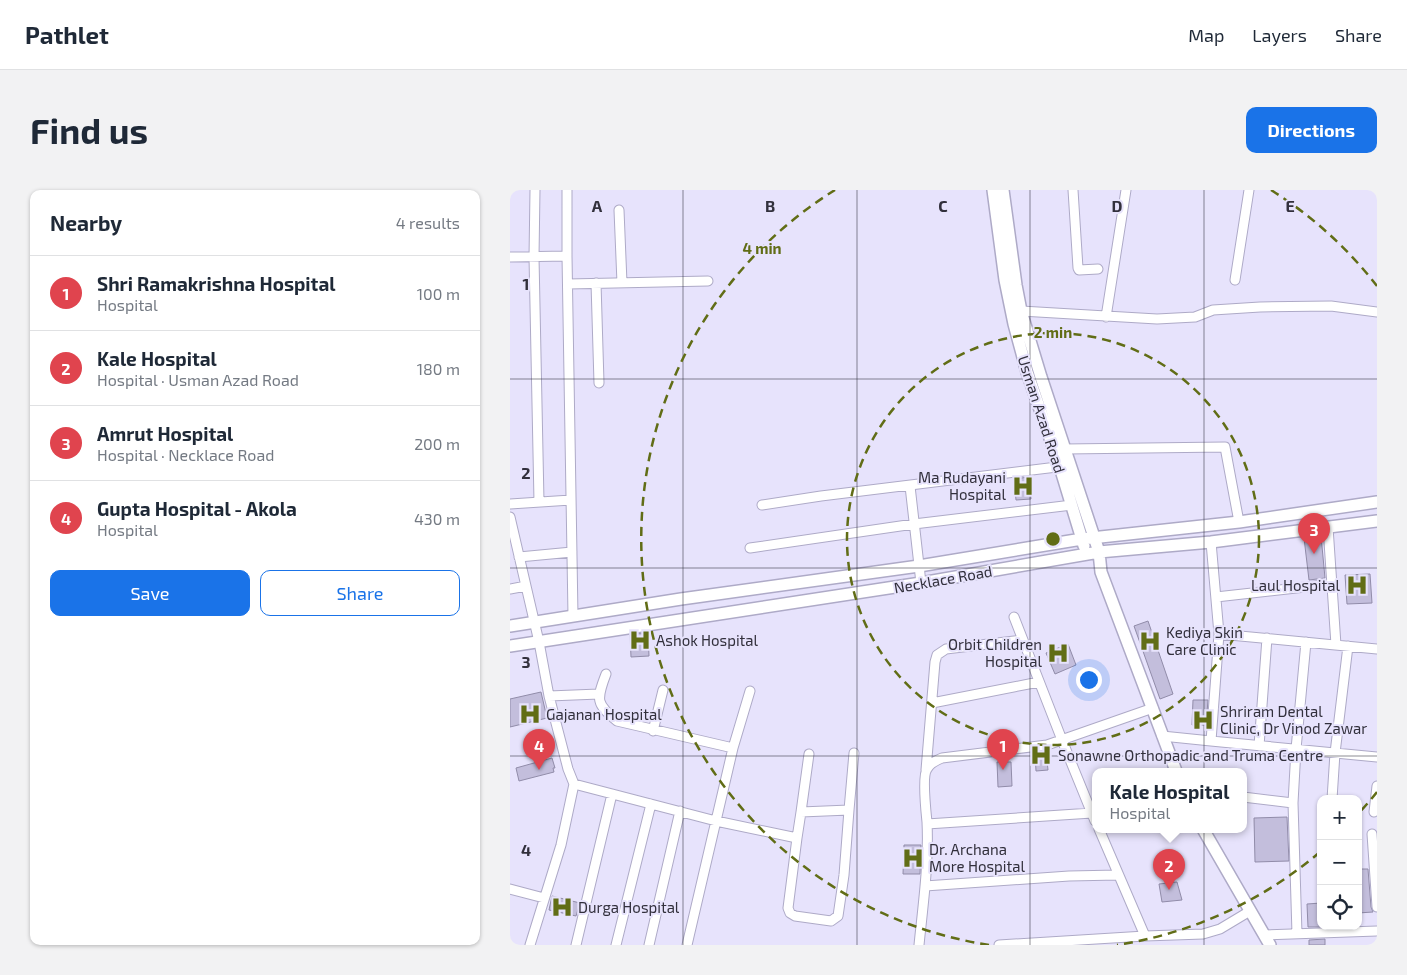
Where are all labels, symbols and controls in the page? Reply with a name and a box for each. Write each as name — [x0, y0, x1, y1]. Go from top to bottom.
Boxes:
text: Pathlet — [25, 20, 109, 49]
text: Map — [1188, 24, 1224, 46]
text: Layers — [1252, 24, 1307, 46]
text: Share — [1335, 24, 1382, 46]
button: Directions — [1246, 107, 1377, 153]
text: Find us — [30, 109, 148, 151]
text: A — [592, 196, 603, 215]
text: B — [765, 196, 775, 215]
text: C — [938, 196, 948, 215]
text: D — [1112, 196, 1123, 215]
text: E — [1285, 196, 1295, 215]
text: Nearby — [50, 210, 122, 235]
text: 4 results — [396, 213, 460, 232]
text: 4 min — [742, 239, 782, 257]
text: Shri Ramakrishna Hospital — [97, 272, 335, 295]
text: 1 — [523, 274, 529, 293]
text: 1 — [63, 284, 69, 303]
text: 100 m — [417, 284, 460, 303]
text: Hospital — [97, 295, 158, 314]
text: 2 min — [1034, 323, 1072, 341]
text: Kale Hospital — [97, 347, 217, 370]
street label: Usman Azad Road — [1015, 353, 1069, 475]
text: 2 — [61, 359, 71, 378]
text: 180 m — [417, 359, 460, 378]
text: Hospital · Usman Azad Road — [97, 370, 299, 389]
text: Amrut Hospital — [97, 422, 233, 445]
text: 3 — [61, 434, 71, 453]
text: 200 m — [414, 434, 460, 453]
text: Hospital · Necklace Road — [97, 445, 274, 464]
text: 2 — [521, 463, 531, 482]
place label: Ma Rudayani Hospital — [918, 468, 1007, 503]
hospital icon: Ma Rudayani Hospital — [1010, 473, 1036, 499]
text: Gupta Hospital - Akola — [97, 497, 297, 520]
text: 4 — [61, 509, 71, 528]
text: 430 m — [414, 509, 460, 528]
pin: 3 — [1298, 513, 1330, 554]
text: Hospital — [97, 520, 158, 539]
centre of rings — [1044, 530, 1062, 548]
street label: Necklace Road — [892, 562, 994, 596]
button: Save — [50, 570, 250, 616]
button: Share — [260, 570, 460, 616]
hospital icon: Laul Hospital — [1344, 572, 1370, 598]
place label: Laul Hospital — [1251, 576, 1341, 594]
place label: Kediya Skin Care Clinic — [1166, 623, 1243, 658]
hospital icon: Ashok Hospital — [627, 627, 653, 653]
hospital icon: Kediya Skin Care Clinic — [1137, 628, 1163, 654]
place label: Ashok Hospital — [656, 631, 759, 649]
place label: Orbit Children Hospital — [948, 635, 1043, 670]
hospital icon: Orbit Children Hospital — [1045, 640, 1071, 666]
text: 3 — [521, 652, 531, 671]
your location — [1076, 667, 1102, 693]
hospital icon: Gajanan Hospital — [517, 701, 543, 727]
place label: Shriram Dental Clinic, Dr Vinod Zawar — [1220, 702, 1367, 737]
place label: Gajanan Hospital — [546, 705, 662, 724]
hospital icon: Shriram Dental Clinic, Dr Vinod Zawar — [1190, 707, 1216, 733]
pin: 4 — [523, 729, 555, 770]
pin: 1 — [987, 729, 1019, 770]
hospital icon: Sonawne Orthopadic and Truma Centre — [1028, 742, 1054, 768]
place label: Sonawne Orthopadic and Truma Centre — [1058, 746, 1323, 764]
popup — [1092, 768, 1247, 833]
text: Kale Hospital — [1110, 780, 1229, 803]
map controls — [1317, 795, 1362, 930]
button: + — [1317, 795, 1362, 840]
text: Hospital — [1110, 803, 1170, 822]
text: 4 — [521, 840, 531, 859]
place label: Dr. Archana More Hospital — [929, 840, 1025, 875]
button: − — [1317, 840, 1362, 885]
hospital icon: Dr. Archana More Hospital — [900, 845, 926, 871]
pin: 2 — [1153, 849, 1185, 890]
button: locate — [1317, 885, 1362, 930]
hospital icon: Durga Hospital — [549, 894, 575, 920]
place label: Durga Hospital — [578, 898, 680, 916]

